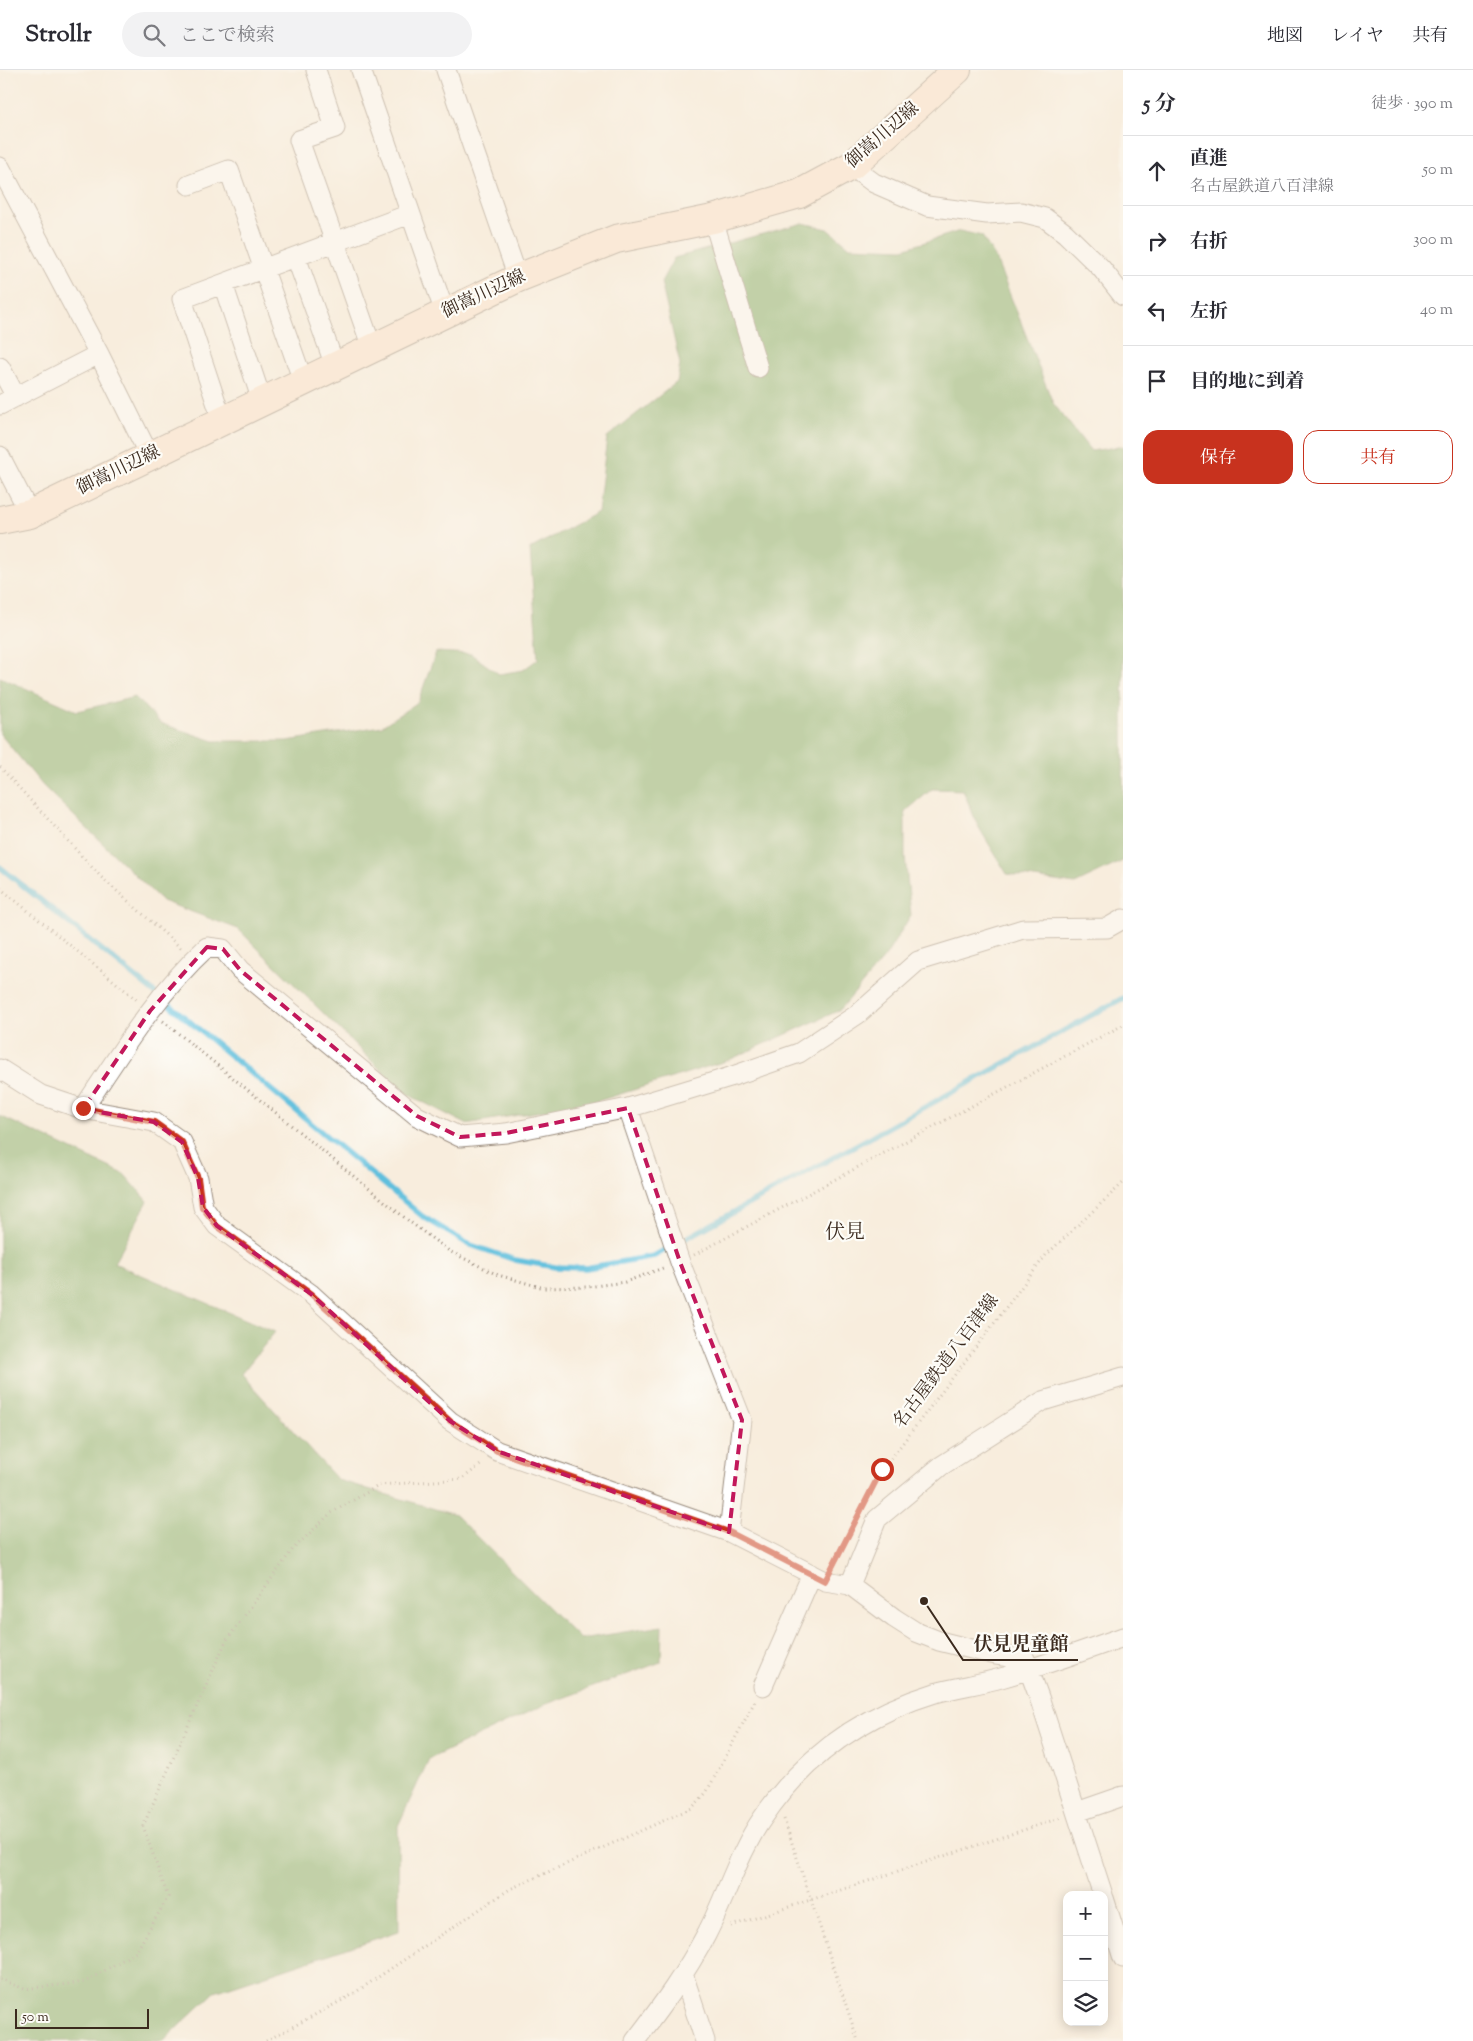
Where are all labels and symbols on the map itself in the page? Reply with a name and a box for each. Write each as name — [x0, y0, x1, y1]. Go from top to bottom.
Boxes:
street label: 御嵩川辺線 — [841, 97, 925, 175]
street label: 御嵩川辺線 — [438, 264, 530, 326]
street label: 御嵩川辺線 — [73, 440, 165, 502]
route end — [72, 1097, 95, 1120]
district label: 伏見 — [825, 1219, 865, 1248]
street label: 名古屋鉄道八百津線 — [888, 1289, 1006, 1435]
route start — [871, 1458, 894, 1481]
callout: 伏見児童館 — [963, 1626, 1078, 1660]
text: 伏見児童館 — [973, 1632, 1069, 1659]
scale bar — [15, 2006, 149, 2029]

